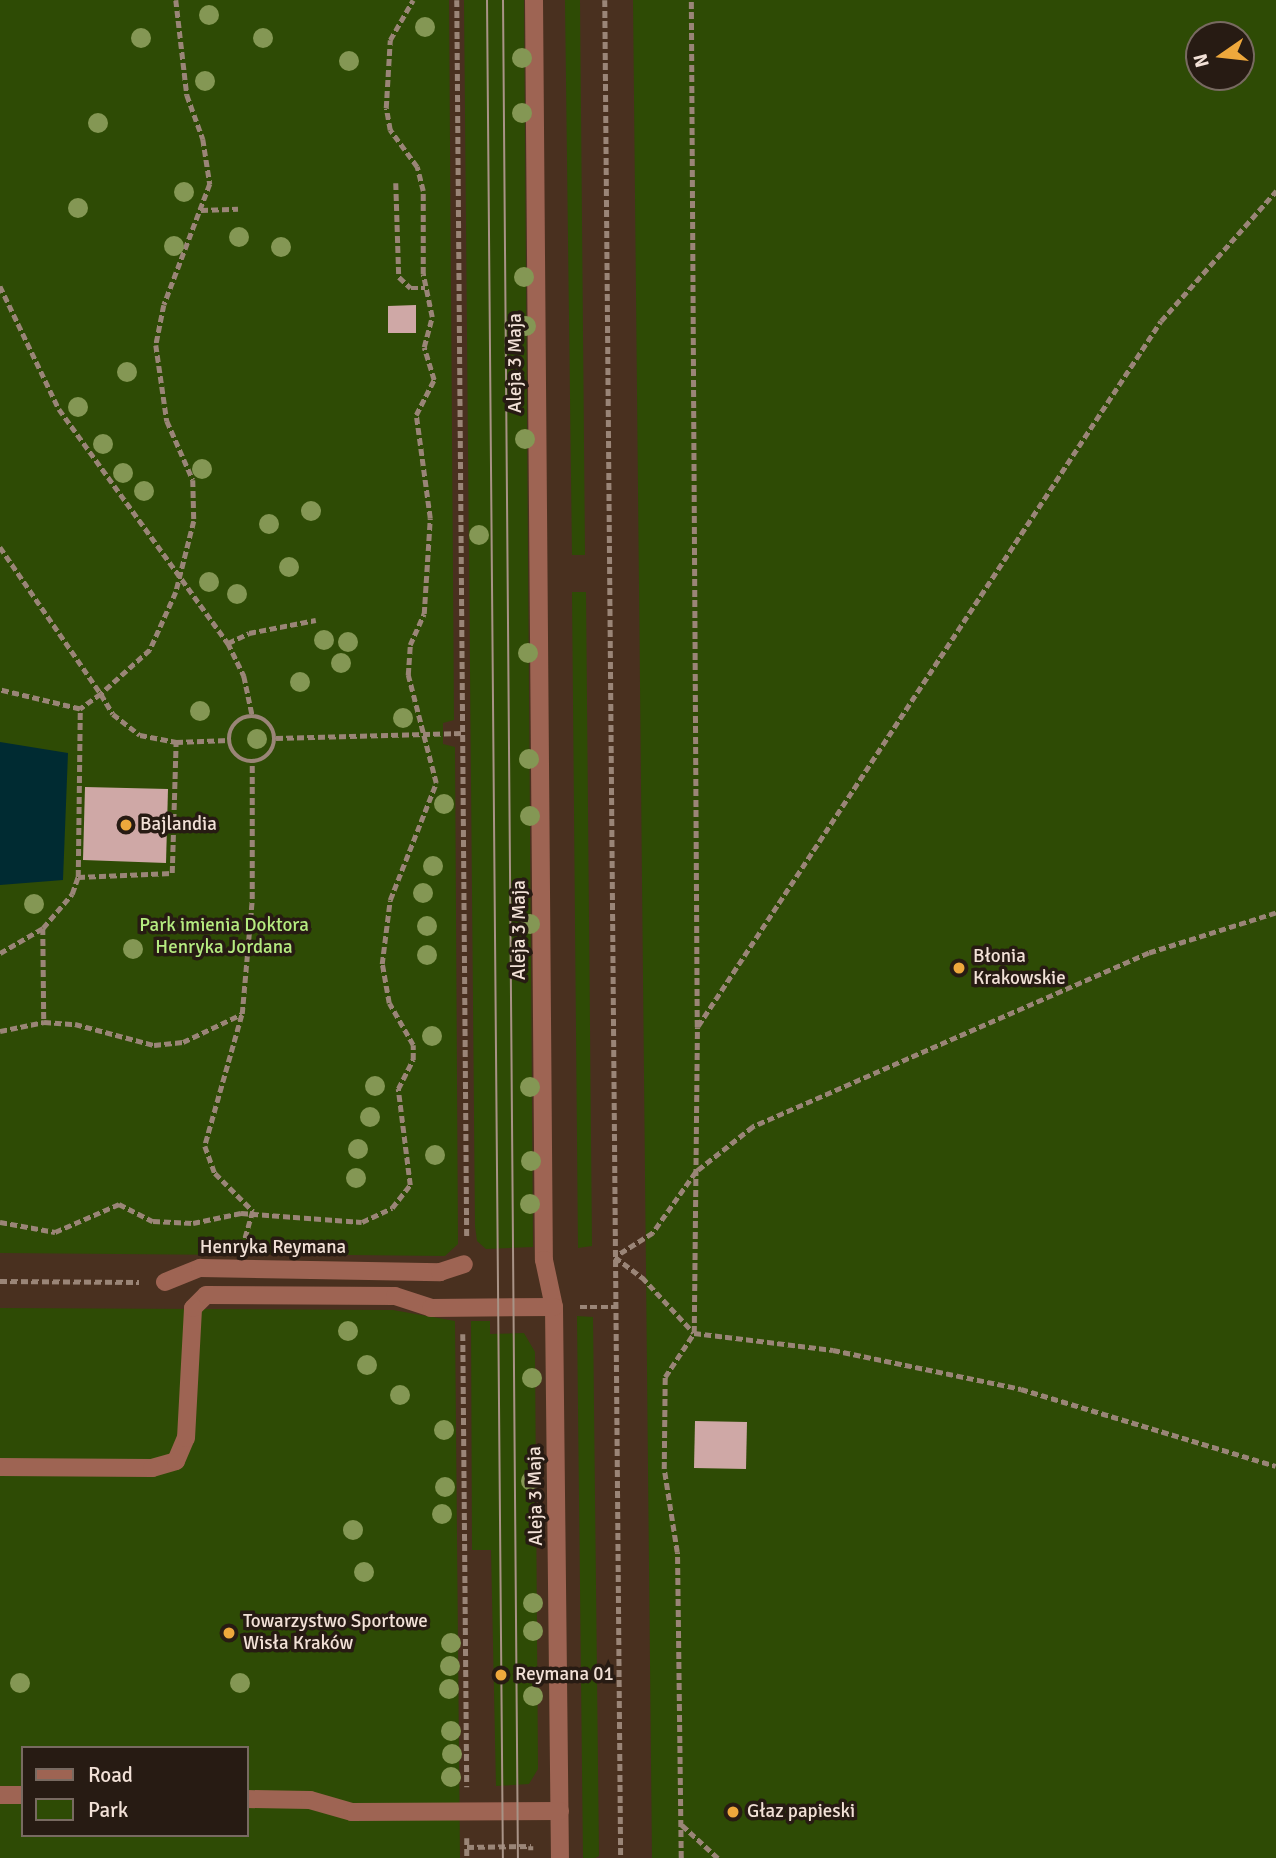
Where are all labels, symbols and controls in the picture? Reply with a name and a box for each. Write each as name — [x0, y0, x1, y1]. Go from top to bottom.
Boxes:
north arrow — [1185, 21, 1255, 91]
text: N — [1188, 51, 1215, 70]
street label: Aleja 3 Maja — [505, 313, 527, 413]
place label: Bajlandia — [140, 814, 217, 836]
marker: Bajlandia — [118, 817, 134, 833]
street label: Aleja 3 Maja — [509, 880, 531, 980]
park label: Park imienia Doktora Henryka Jordana — [139, 915, 309, 959]
place label: Błonia Krakowskie — [973, 946, 1066, 990]
marker: Błonia Krakowskie — [951, 960, 967, 976]
street label: Henryka Reymana — [200, 1237, 346, 1259]
street label: Aleja 3 Maja — [524, 1446, 548, 1546]
place label: Towarzystwo Sportowe Wisła Kraków — [243, 1611, 428, 1655]
marker: Towarzystwo Sportowe Wisła Kraków — [221, 1625, 237, 1641]
place label: Reymana 01 — [515, 1664, 614, 1686]
marker: Reymana 01 — [493, 1667, 509, 1683]
legend — [21, 1746, 248, 1837]
text: Road — [88, 1762, 133, 1788]
text: Park — [88, 1797, 128, 1823]
place label: Głaz papieski — [747, 1801, 855, 1823]
marker: Głaz papieski — [725, 1804, 741, 1820]

